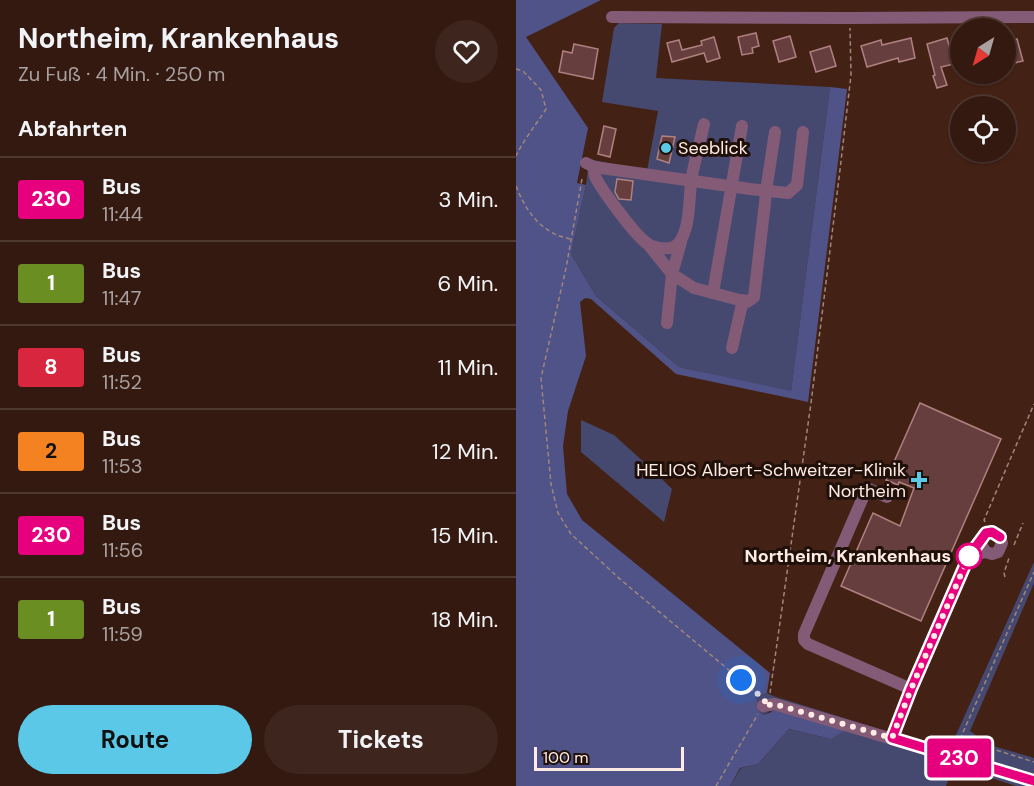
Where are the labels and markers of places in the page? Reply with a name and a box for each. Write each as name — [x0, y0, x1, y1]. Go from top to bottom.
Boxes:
place label: Seeblick — [678, 136, 748, 160]
marker: Seeblick — [659, 141, 673, 155]
place label: HELIOS Albert-Schweitzer-Klinik Northeim — [636, 458, 906, 503]
marker: HELIOS Albert-Schweitzer-Klinik Northeim — [910, 471, 928, 489]
marker: Northeim, Krankenhaus — [956, 543, 982, 569]
place label: Northeim, Krankenhaus — [745, 544, 951, 568]

